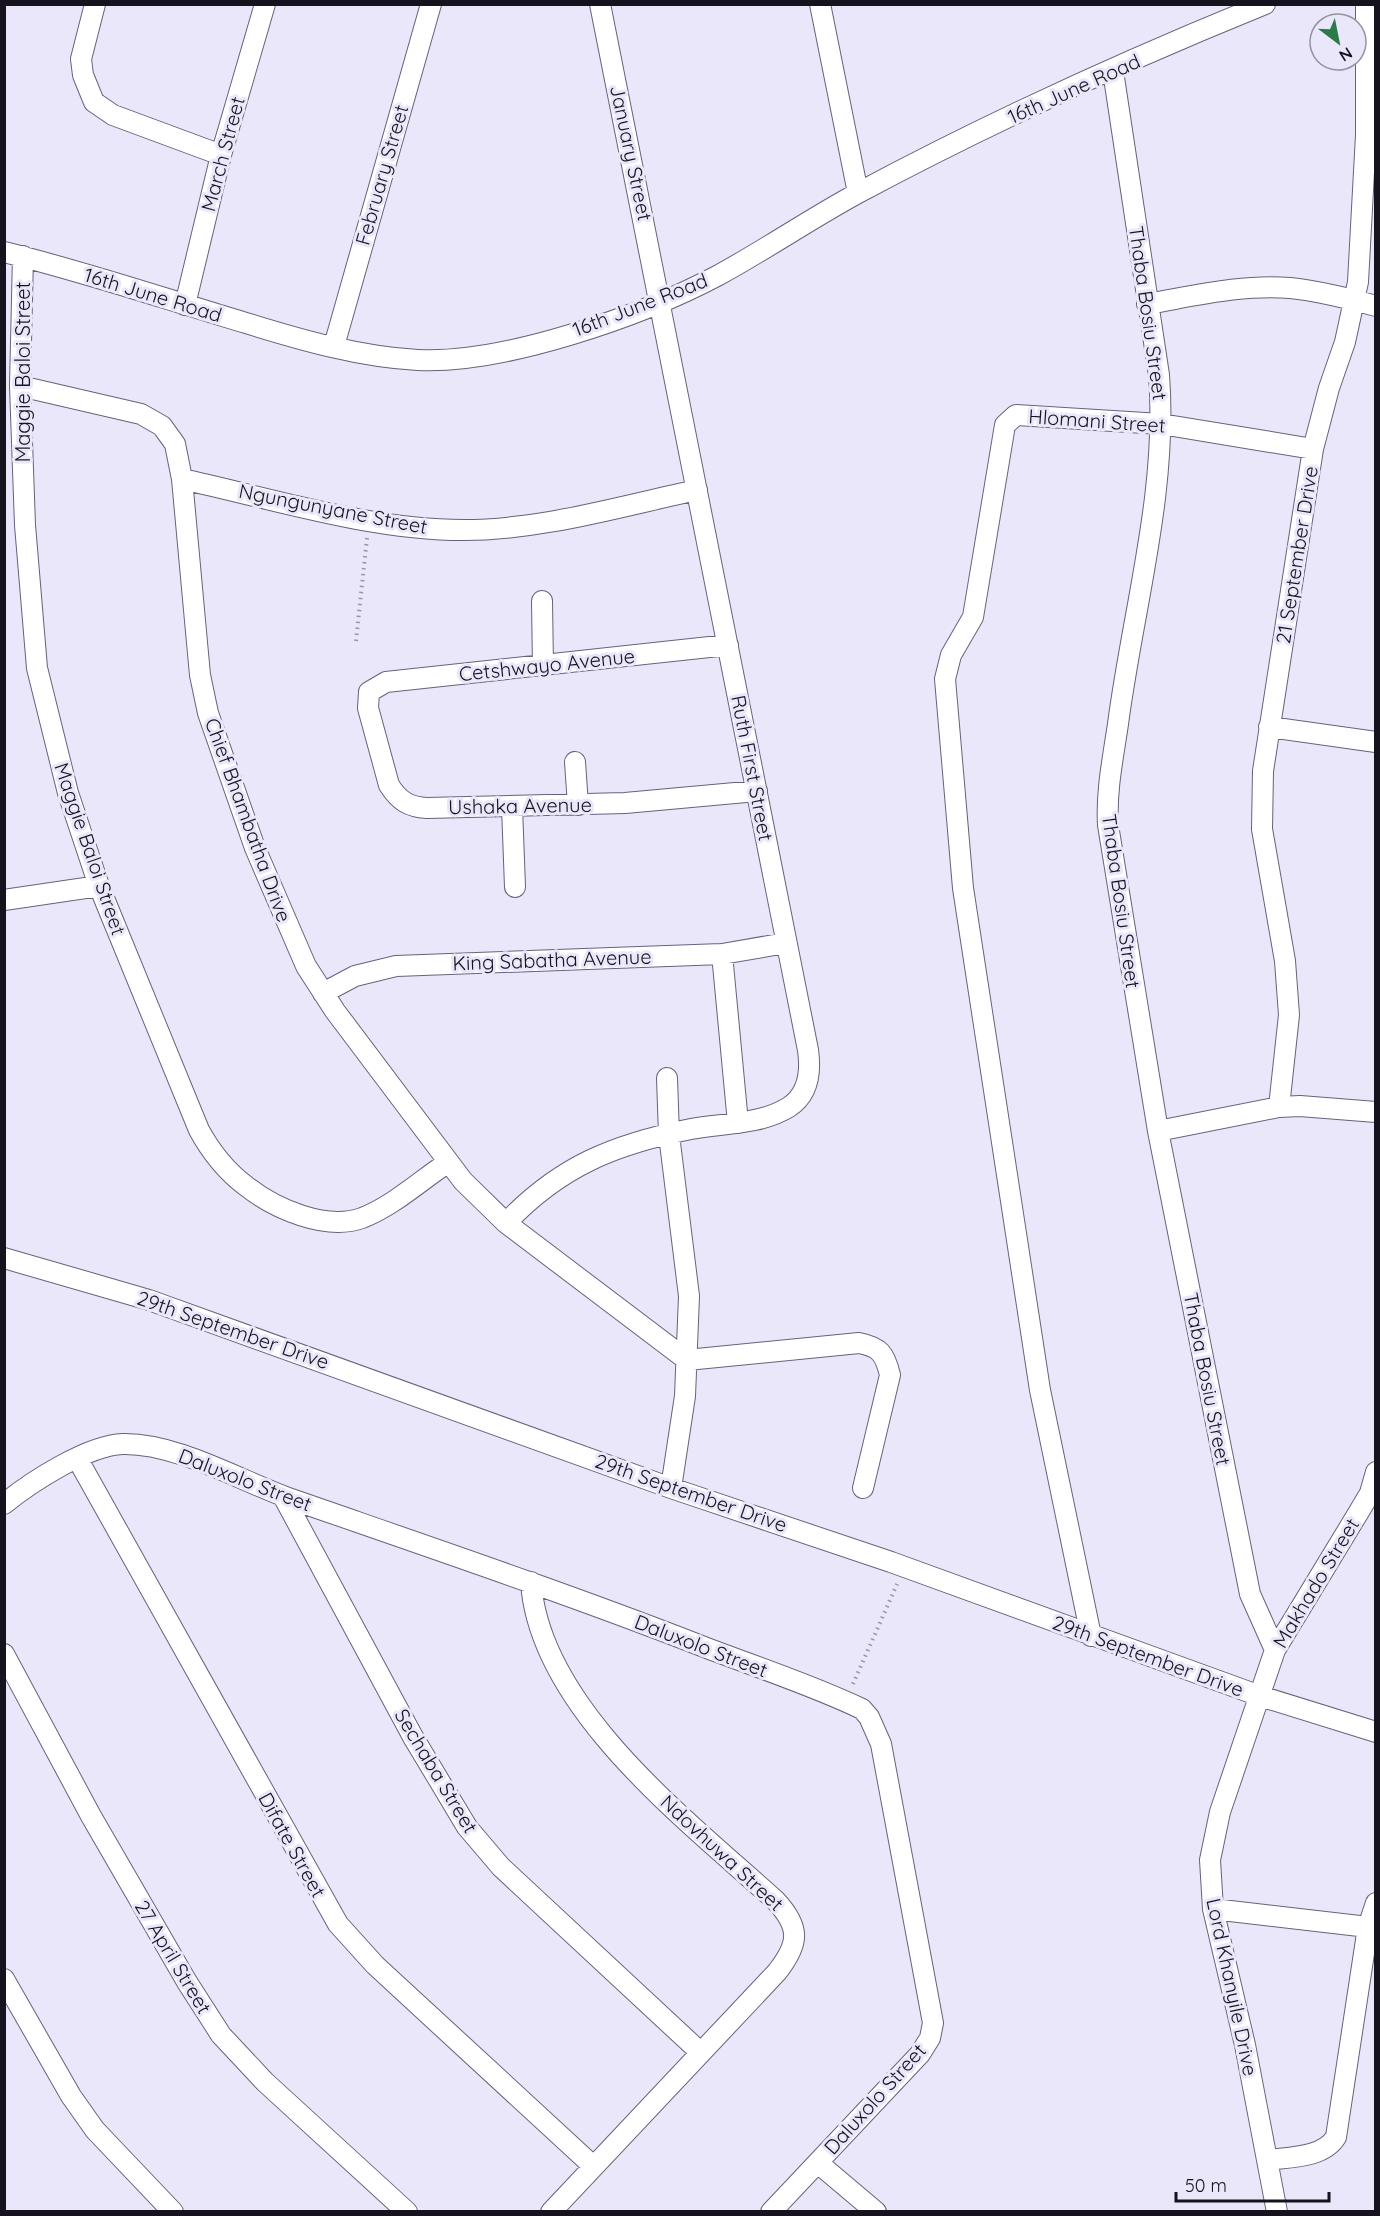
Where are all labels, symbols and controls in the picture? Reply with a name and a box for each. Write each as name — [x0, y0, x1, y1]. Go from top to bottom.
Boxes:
north arrow — [1308, 12, 1368, 72]
text: N — [1336, 43, 1356, 66]
street label: 16th June Road — [1004, 48, 1144, 129]
street label: January Street — [605, 83, 658, 223]
street label: March Street — [195, 94, 250, 214]
street label: February Street — [350, 102, 414, 248]
street label: Thaba Bosiu Street — [1124, 224, 1173, 402]
street label: 16th June Road — [81, 262, 225, 327]
street label: 16th June Road — [569, 267, 711, 342]
street label: Maggie Baloi Street — [10, 281, 35, 462]
street label: Hlomani Street — [1028, 403, 1167, 438]
street label: 21 September Drive — [1270, 464, 1323, 646]
street label: Ngungunyane Street — [237, 478, 430, 539]
street label: Cetshwayo Avenue — [458, 643, 636, 686]
street label: Ruth First Street — [726, 693, 779, 843]
street label: Chief Bhambatha Drive — [200, 714, 297, 925]
street label: Maggie Baloi Street — [49, 759, 132, 939]
street label: Ushaka Avenue — [448, 792, 592, 819]
street label: Thaba Bosiu Street — [1097, 812, 1146, 990]
street label: King Sabatha Avenue — [452, 944, 652, 975]
street label: 29th September Drive — [134, 1285, 332, 1374]
street label: Thaba Bosiu Street — [1178, 1290, 1237, 1468]
street label: Daluxolo Street — [175, 1443, 315, 1516]
street label: 29th September Drive — [592, 1448, 790, 1537]
street label: Makhado Street — [1267, 1513, 1364, 1652]
street label: Daluxolo Street — [631, 1609, 771, 1682]
street label: 29th September Drive — [1049, 1609, 1247, 1702]
street label: Sechaba Street — [389, 1704, 483, 1838]
street label: Difate Street — [253, 1788, 332, 1902]
street label: Ndovhuwa Street — [656, 1789, 789, 1916]
street label: 27 April Street — [130, 1895, 217, 2018]
street label: Lord Khanyile Drive — [1201, 1896, 1264, 2078]
street label: Daluxolo Street — [818, 2038, 931, 2159]
scale bar — [1176, 2165, 1329, 2203]
text: 50 m — [1185, 2174, 1227, 2197]

